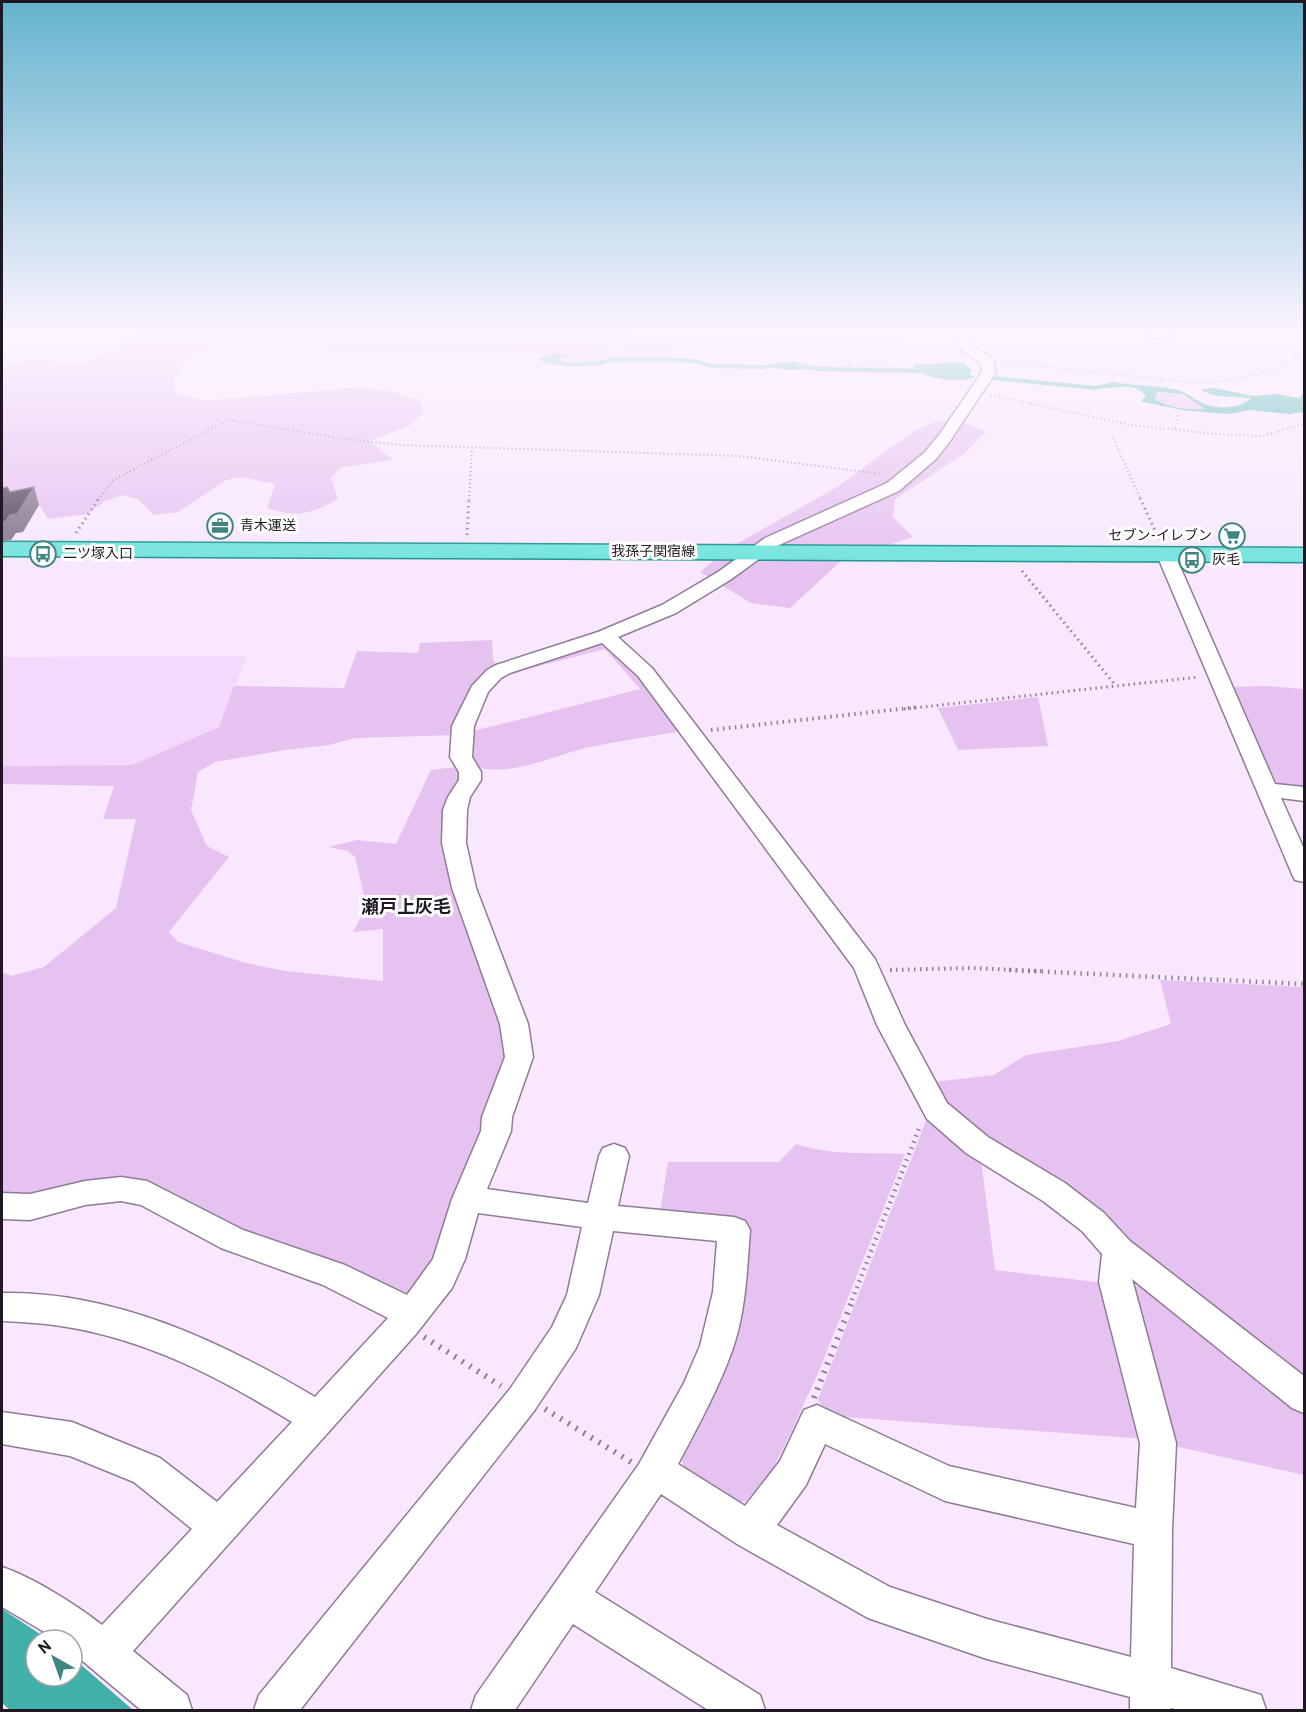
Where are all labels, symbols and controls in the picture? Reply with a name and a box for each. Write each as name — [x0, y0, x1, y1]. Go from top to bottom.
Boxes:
office icon: 青木運送 — [205, 511, 235, 541]
place label: 青木運送 — [240, 518, 296, 535]
supermarket icon: セブン-イレブン — [1217, 521, 1247, 551]
place label: セブン-イレブン — [1108, 527, 1212, 545]
bus stop icon: 二ツ塚入口 — [28, 539, 58, 569]
street label: 我孫子関宿線 — [611, 544, 695, 561]
bus stop icon: 灰毛 — [1177, 545, 1207, 575]
place label: 二ツ塚入口 — [63, 546, 133, 563]
place label: 灰毛 — [1212, 552, 1240, 569]
district label: 瀬戸上灰毛 — [361, 897, 451, 920]
north arrow — [24, 1628, 84, 1688]
text: N — [35, 1637, 56, 1659]

